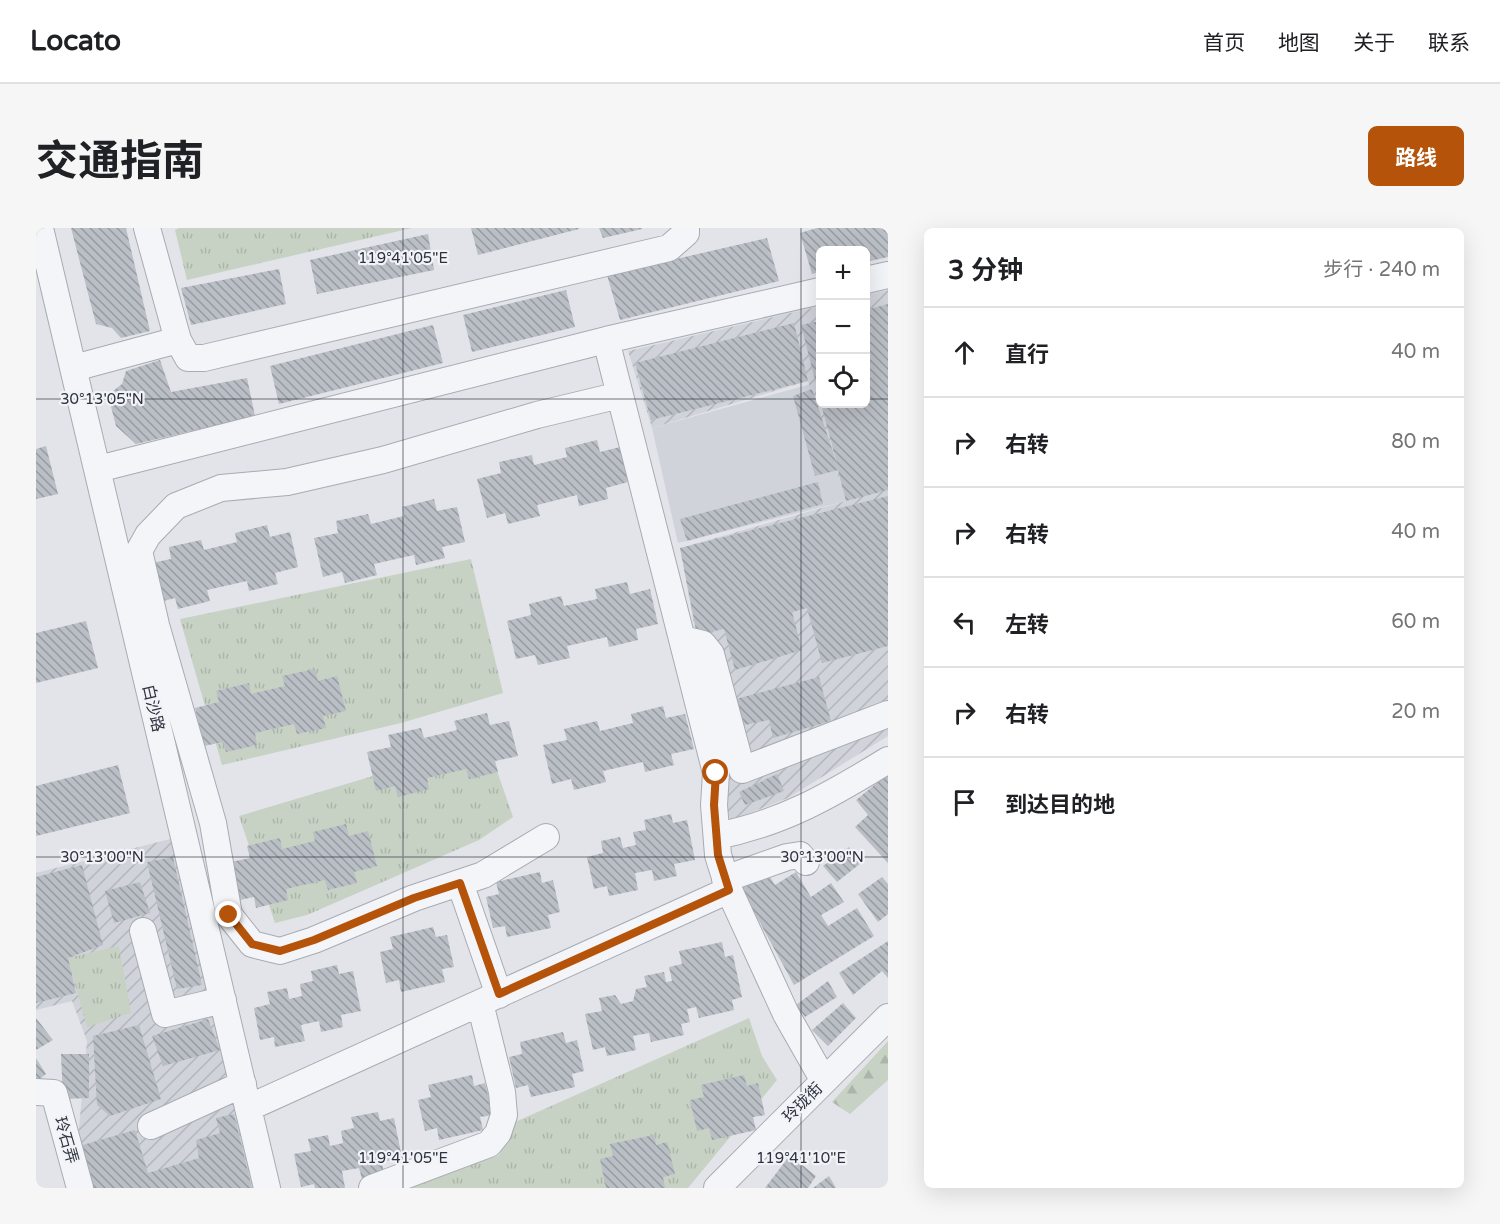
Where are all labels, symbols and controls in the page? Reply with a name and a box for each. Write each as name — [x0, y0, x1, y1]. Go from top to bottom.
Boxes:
text: Locato — [30, 24, 121, 58]
text: 首页 — [1203, 31, 1245, 56]
text: 地图 — [1278, 31, 1320, 56]
text: 关于 — [1353, 31, 1395, 56]
text: 联系 — [1428, 31, 1470, 56]
button: 路线 — [1368, 126, 1464, 186]
text: 交通指南 — [36, 136, 204, 187]
map controls — [816, 246, 870, 408]
button: + — [816, 246, 870, 300]
text: 119°41'05"E — [358, 249, 448, 267]
text: 3 分钟 — [948, 255, 1023, 286]
text: 步行 · 240 m — [1323, 258, 1440, 282]
button: − — [816, 300, 870, 354]
icon: ahead — [948, 336, 981, 369]
text: 40 m — [1391, 340, 1440, 364]
text: 直行 — [1005, 342, 1049, 368]
button: locate — [816, 354, 870, 408]
text: 30°13'05"N — [60, 390, 144, 408]
icon: right — [948, 426, 981, 459]
text: 80 m — [1391, 430, 1440, 454]
text: 右转 — [1005, 432, 1049, 458]
icon: right — [948, 516, 981, 549]
text: 40 m — [1391, 520, 1440, 544]
text: 右转 — [1005, 522, 1049, 548]
icon: left — [948, 606, 981, 639]
text: 60 m — [1391, 610, 1440, 634]
text: 左转 — [1005, 612, 1049, 638]
street label: 白沙路 — [138, 683, 168, 734]
icon: right — [948, 696, 981, 729]
text: 20 m — [1391, 700, 1440, 724]
text: 右转 — [1005, 702, 1049, 728]
route start — [702, 759, 728, 785]
icon: arrive — [948, 786, 981, 819]
text: 到达目的地 — [1005, 792, 1115, 818]
text: 30°13'00"N — [60, 848, 144, 866]
text: 30°13'00"N — [780, 848, 864, 866]
route end — [215, 901, 241, 927]
street label: 玲珑街 — [779, 1079, 827, 1127]
street label: 玲石弄 — [50, 1114, 82, 1166]
text: 119°41'05"E — [358, 1149, 448, 1167]
text: 119°41'10"E — [756, 1149, 846, 1167]

